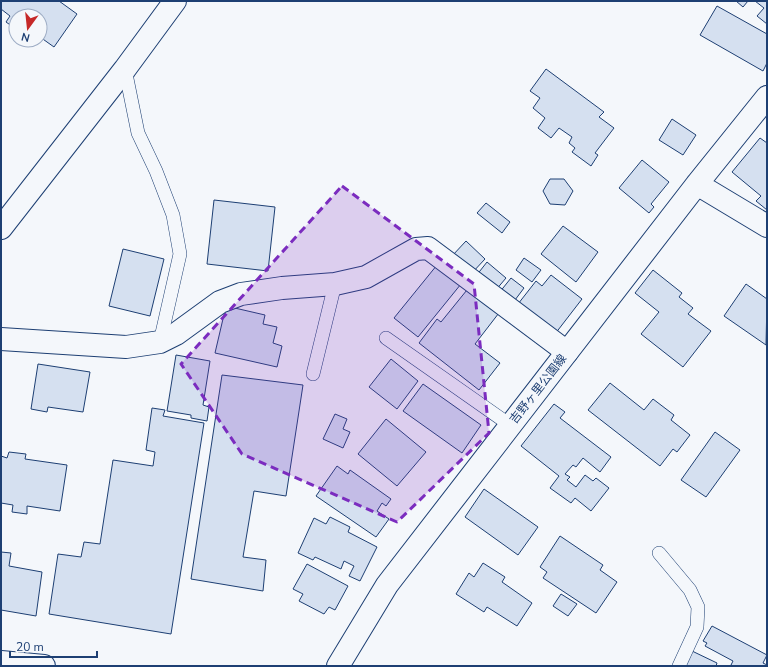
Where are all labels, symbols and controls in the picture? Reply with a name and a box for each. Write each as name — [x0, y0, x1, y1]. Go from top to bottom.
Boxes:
north arrow — [8, 8, 48, 48]
text: N — [20, 29, 31, 45]
street label: 吉野ヶ里公園線 — [506, 351, 570, 427]
scale bar — [10, 633, 97, 659]
text: 20 m — [16, 639, 44, 655]

